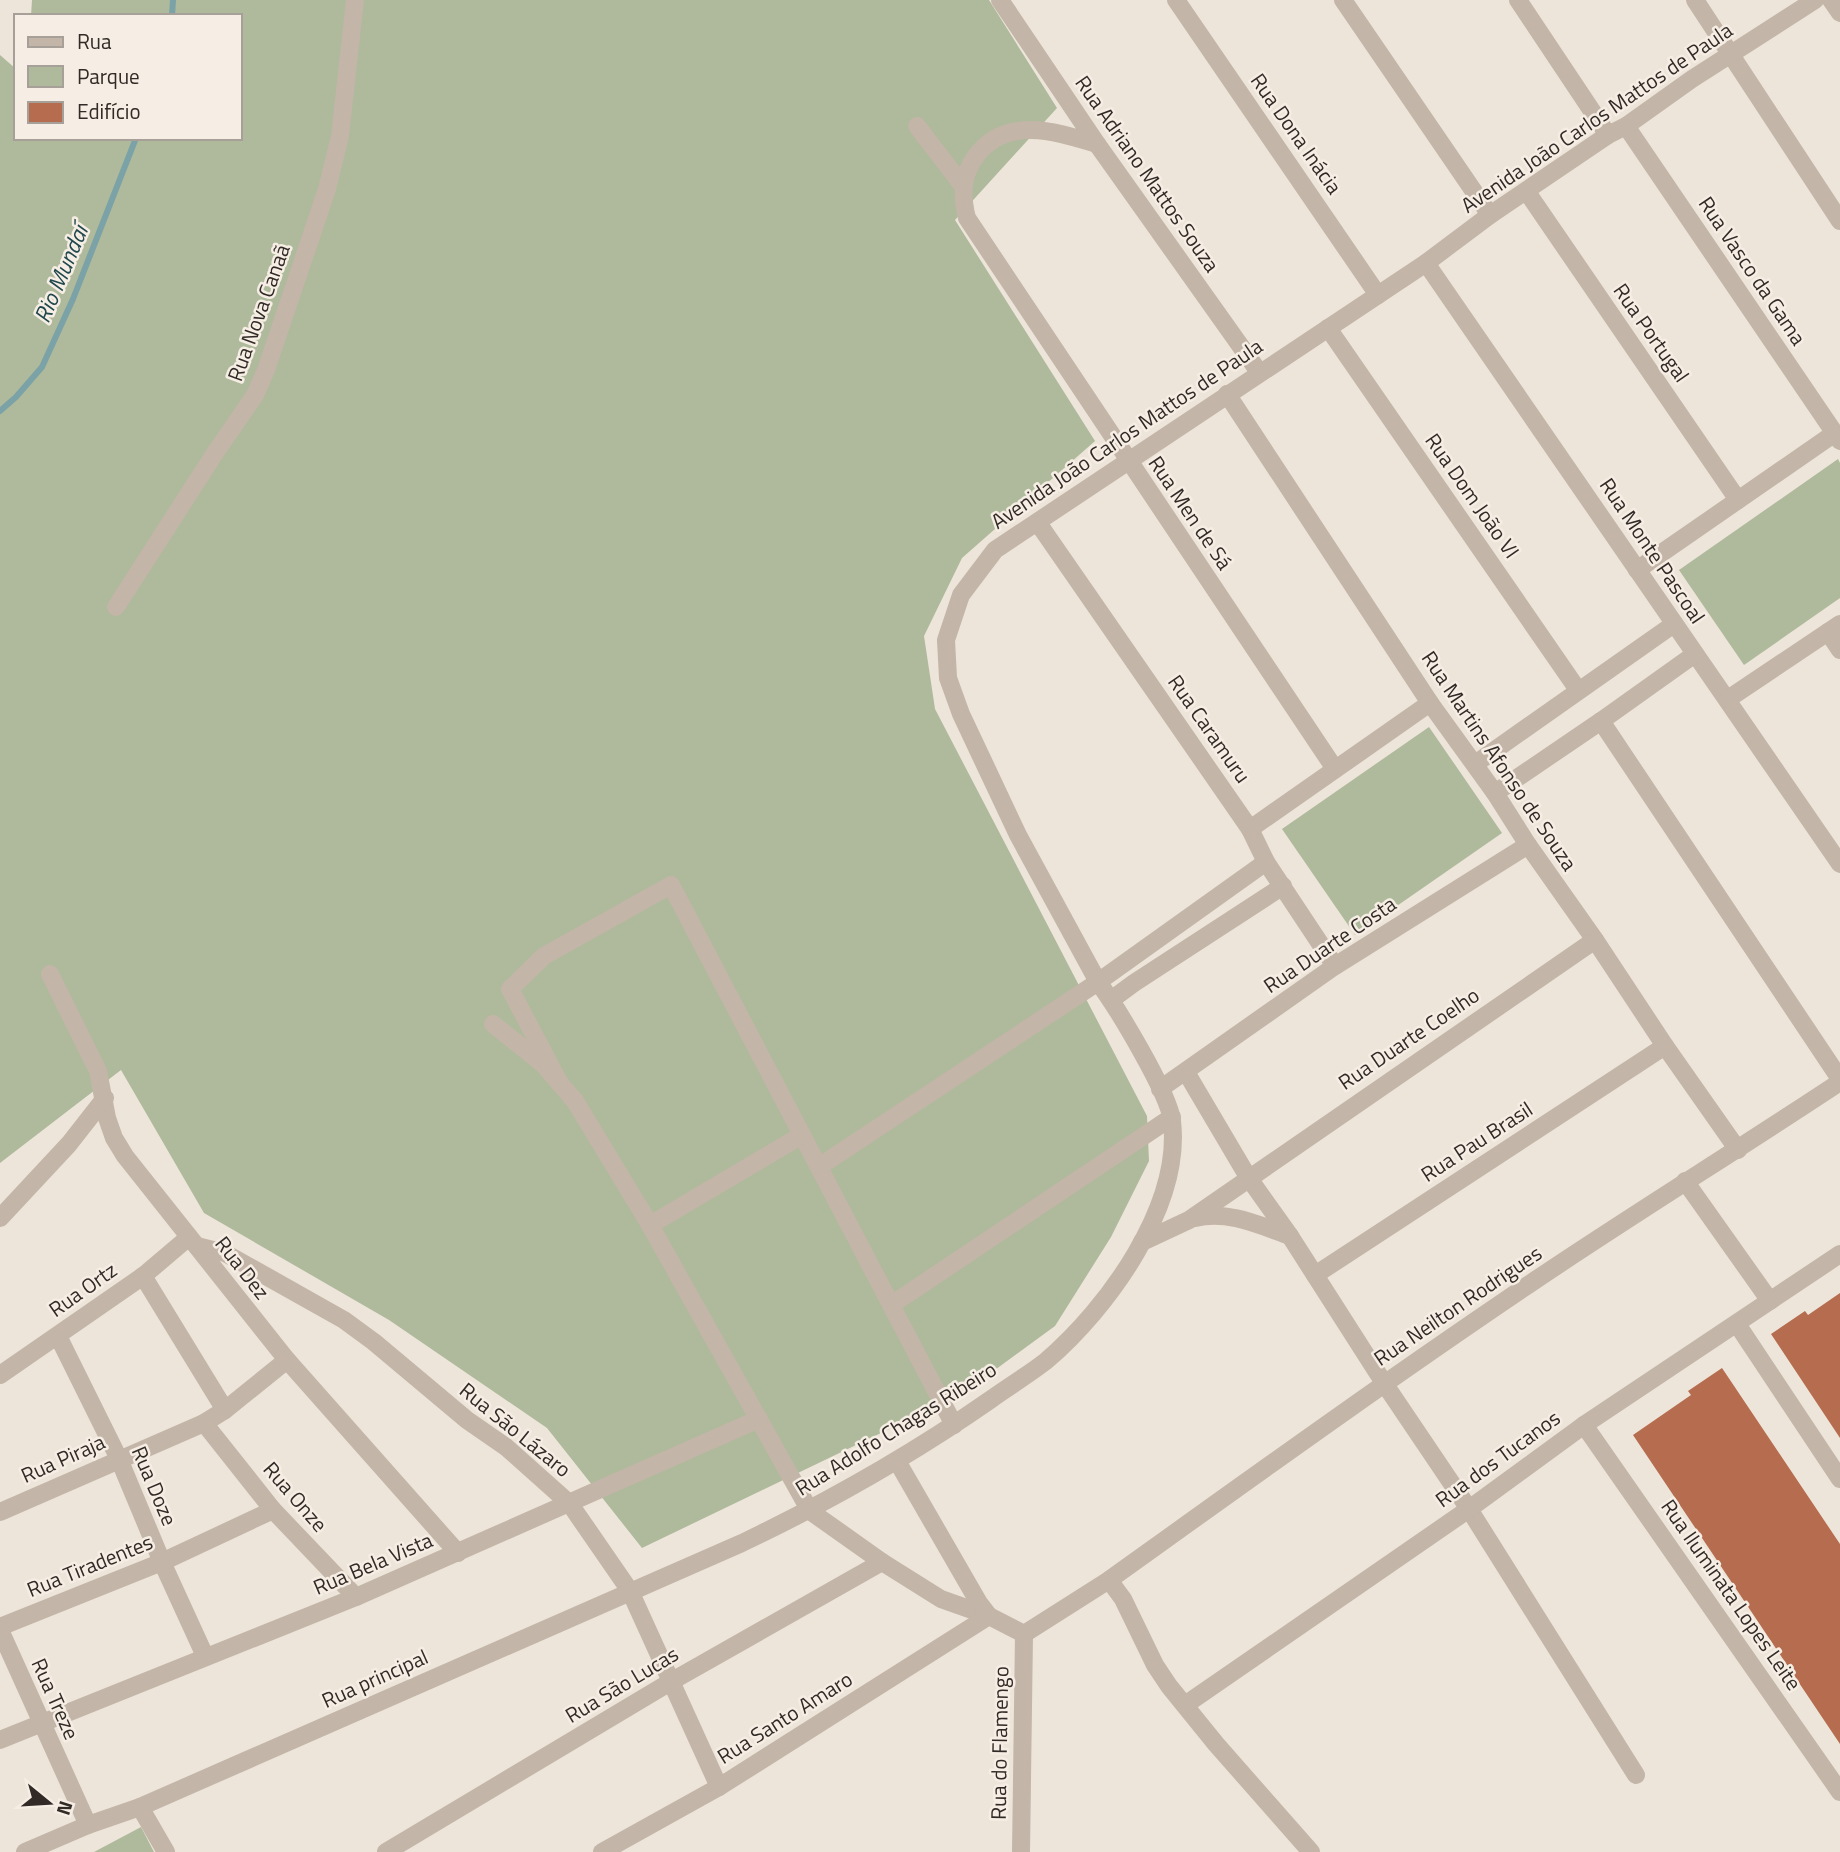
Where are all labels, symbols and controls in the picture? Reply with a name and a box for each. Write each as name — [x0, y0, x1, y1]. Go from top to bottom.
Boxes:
legend — [14, 14, 242, 140]
street label: Avenida João Carlos Mattos de Paula — [1454, 14, 1739, 220]
text: Rua — [77, 25, 112, 57]
text: Parque — [77, 60, 140, 92]
street label: Rua Dona Inácia — [1243, 66, 1351, 201]
street label: Rua Adriano Mattos Souza — [1068, 68, 1228, 279]
text: Edifício — [77, 95, 141, 127]
street label: Rua Vasco da Gama — [1691, 190, 1815, 352]
water label: Rio Mundaí — [24, 215, 99, 328]
street label: Rua Nova Canaã — [218, 239, 298, 386]
street label: Rua Portugal — [1606, 276, 1698, 389]
street label: Avenida João Carlos Mattos de Paula — [984, 330, 1269, 536]
street label: Rua Dom João VI — [1418, 426, 1528, 565]
street label: Rua Men de Sá — [1141, 449, 1241, 576]
street label: Rua Monte Pascoal — [1592, 471, 1714, 630]
street label: Rua Martins Afonso de Souza — [1414, 644, 1586, 877]
street label: Rua Caramuru — [1161, 668, 1259, 789]
street label: Rua Duarte Costa — [1257, 888, 1403, 1001]
street label: Rua Duarte Coelho — [1331, 979, 1486, 1097]
street label: Rua Pau Brasil — [1414, 1093, 1539, 1189]
street label: Rua Dez — [208, 1229, 278, 1306]
street label: Rua Neilton Rodrigues — [1367, 1237, 1548, 1373]
street label: Rua Ortz — [42, 1254, 123, 1324]
street label: Rua Adolfo Chagas Ribeiro — [789, 1353, 1002, 1503]
street label: Rua São Lázaro — [453, 1374, 578, 1484]
street label: Rua dos Tucanos — [1428, 1402, 1567, 1515]
street label: Rua Piraja — [15, 1425, 110, 1491]
street label: Rua Doze — [124, 1441, 186, 1530]
street label: Rua Onze — [256, 1454, 336, 1539]
street label: Rua Iluminata Lopes Leite — [1654, 1492, 1810, 1697]
street label: Rua Bela Vista — [308, 1523, 438, 1603]
street label: Rua Tiradentes — [22, 1525, 157, 1605]
street label: Rua São Lucas — [559, 1638, 684, 1731]
street label: Rua principal — [316, 1640, 433, 1716]
street label: Rua Treze — [24, 1653, 88, 1744]
street label: Rua Santo Amaro — [711, 1663, 858, 1772]
street label: Rua do Flamengo — [982, 1666, 1016, 1820]
north arrow — [14, 1768, 84, 1838]
text: N — [50, 1798, 81, 1819]

